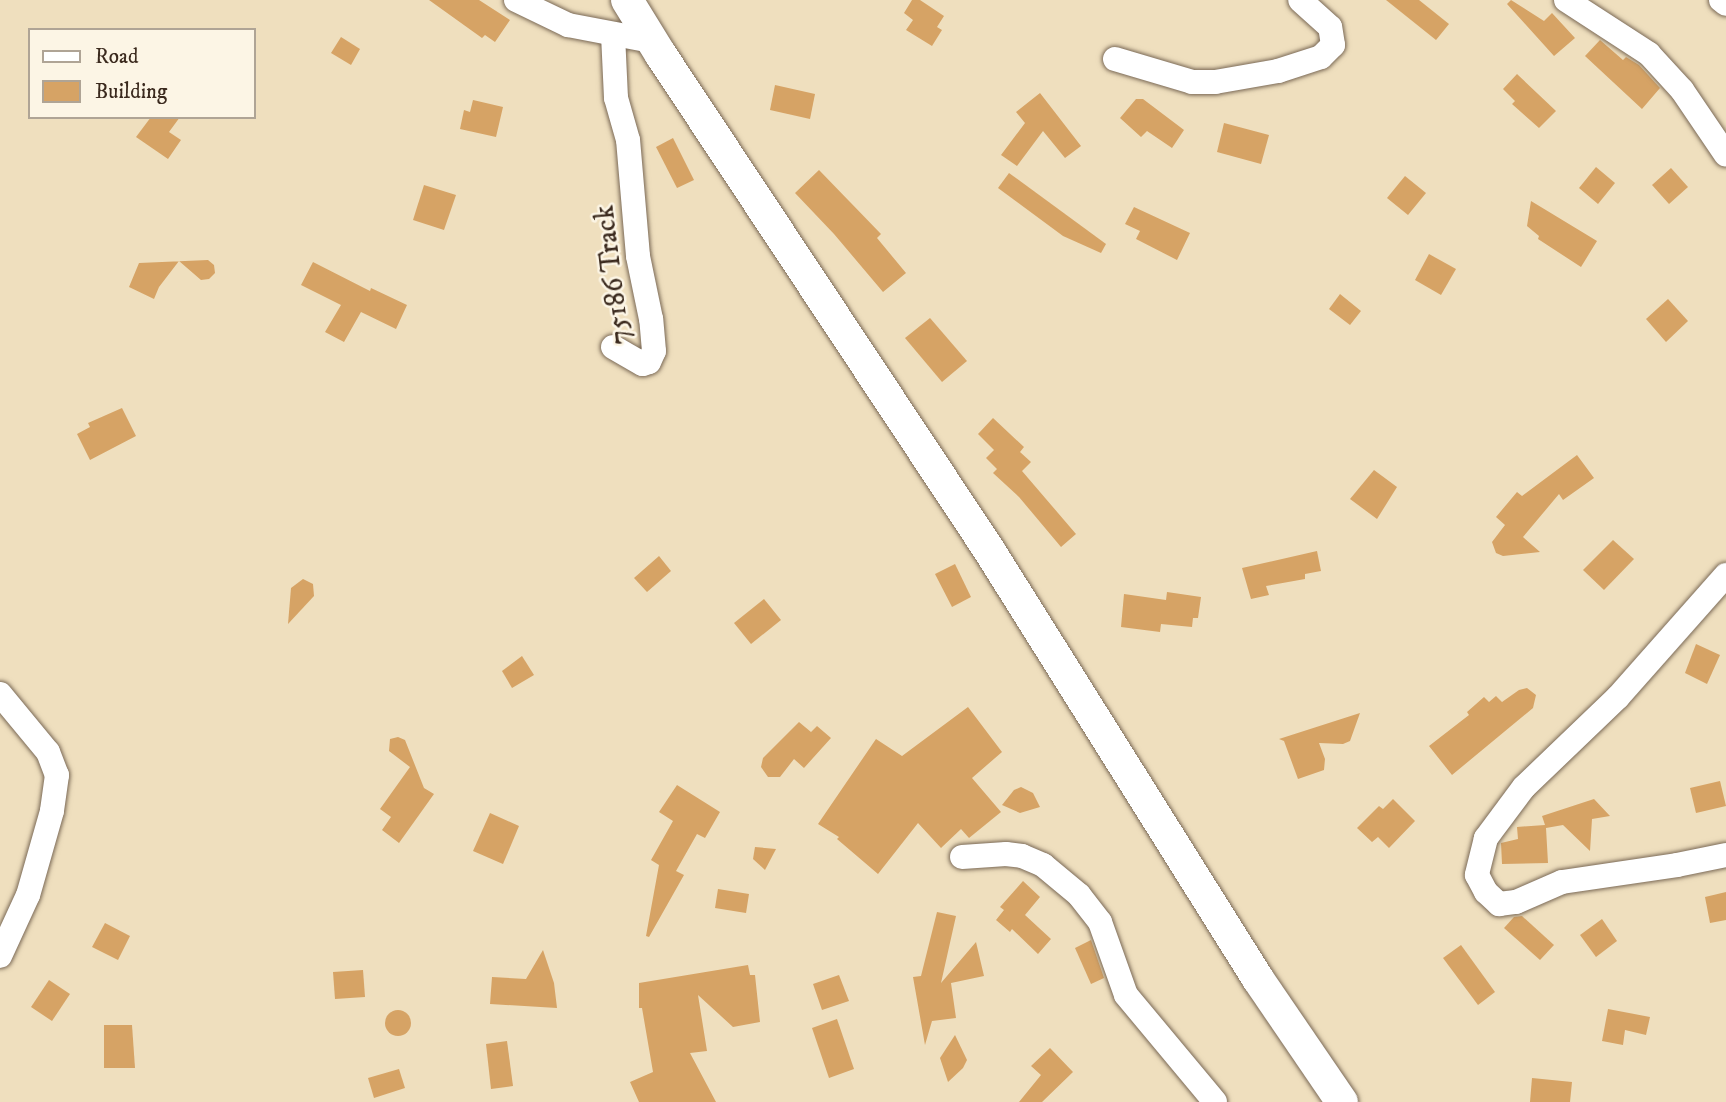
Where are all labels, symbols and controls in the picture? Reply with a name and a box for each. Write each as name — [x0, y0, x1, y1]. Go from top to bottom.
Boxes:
legend — [28, 28, 256, 119]
text: Road — [95, 44, 139, 70]
text: Building — [95, 79, 167, 105]
street label: 75186 Track — [588, 203, 638, 347]

